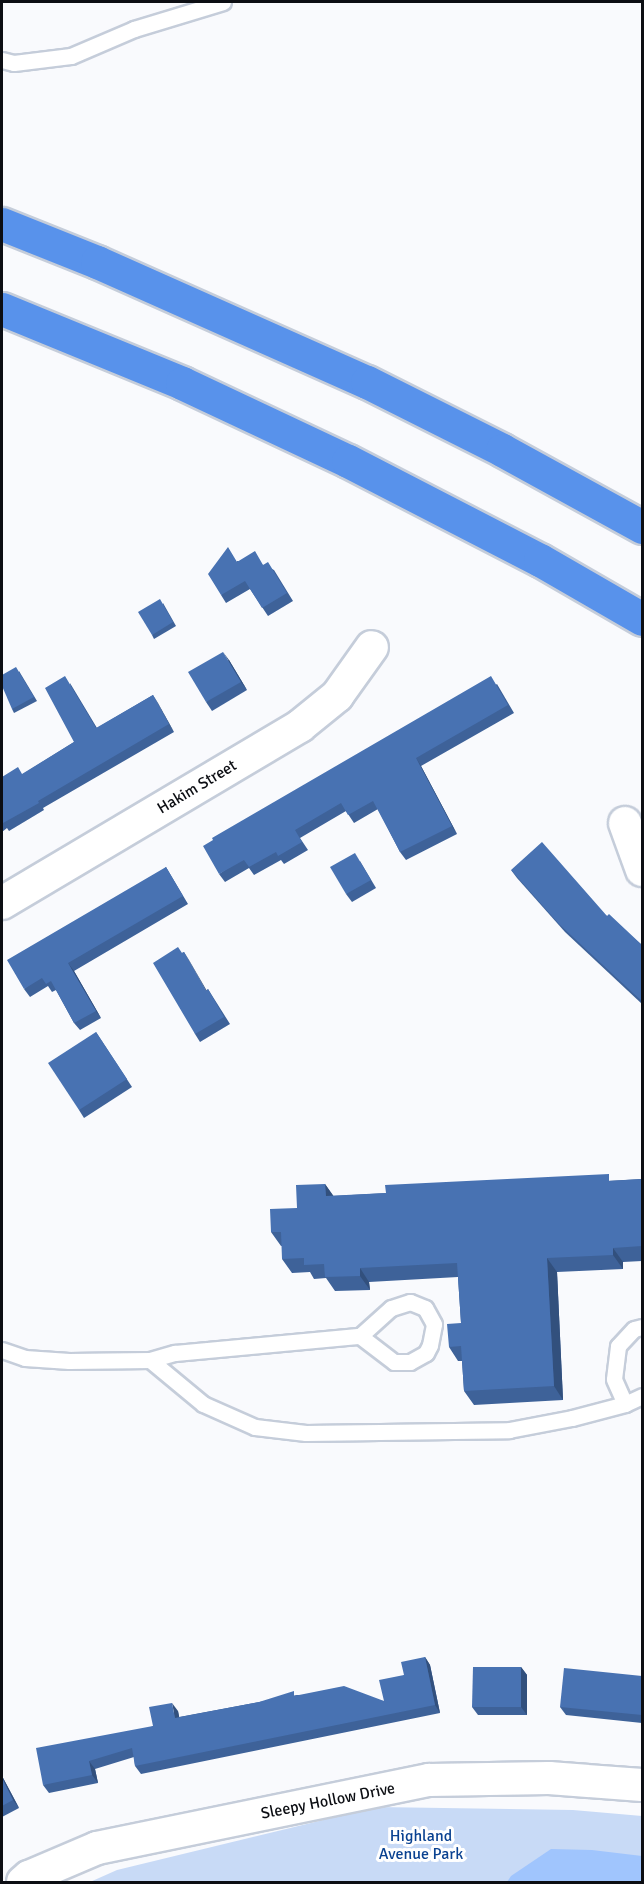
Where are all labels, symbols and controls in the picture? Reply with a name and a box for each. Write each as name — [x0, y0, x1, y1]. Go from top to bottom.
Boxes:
street label: Hakim Street — [154, 756, 240, 818]
street label: Sleepy Hollow Drive — [259, 1779, 397, 1823]
park label: Highland Avenue Park — [379, 1826, 463, 1864]

